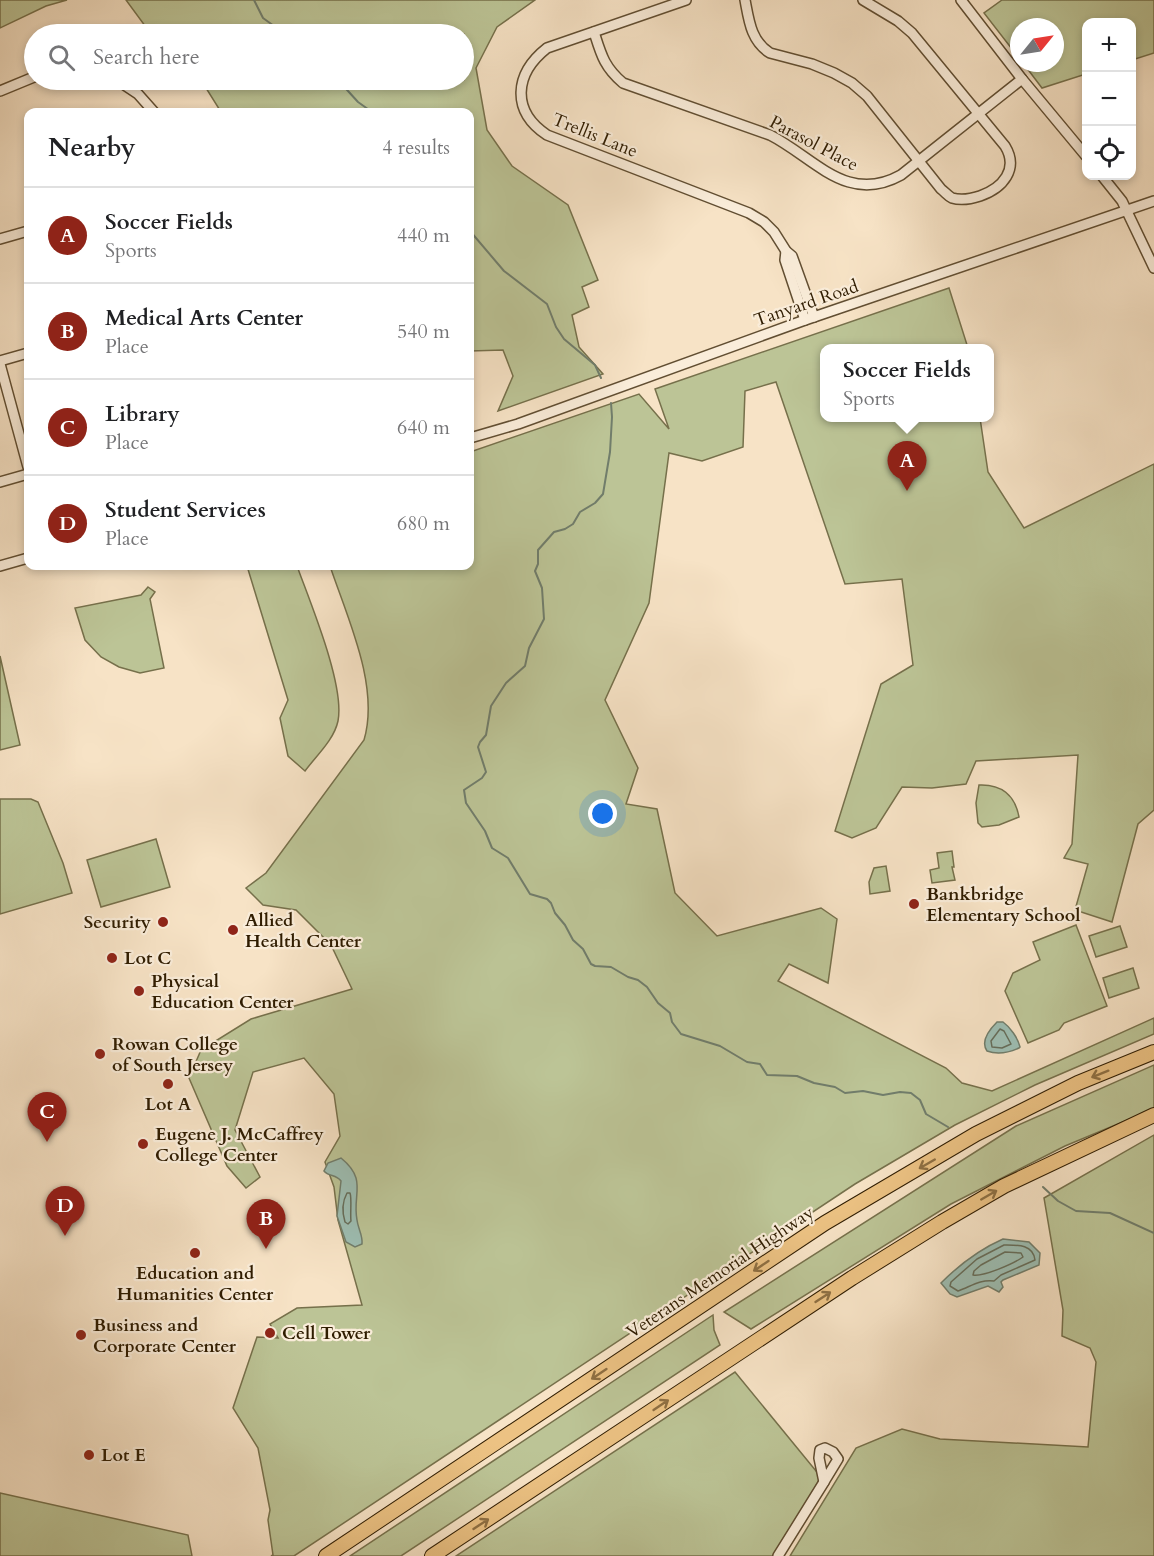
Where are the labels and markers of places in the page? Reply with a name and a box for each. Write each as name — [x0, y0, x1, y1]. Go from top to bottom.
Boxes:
pin: A — [888, 442, 926, 491]
place label: Bankbridge Elementary School — [926, 882, 1080, 928]
marker: Bankbridge Elementary School — [907, 897, 921, 911]
place label: Allied Health Center — [245, 908, 362, 954]
place label: Security — [84, 910, 152, 935]
marker: Security — [156, 915, 170, 929]
marker: Allied Health Center — [226, 923, 240, 937]
place label: Lot C — [124, 946, 171, 971]
marker: Lot C — [105, 951, 119, 965]
place label: Physical Education Center — [151, 969, 294, 1015]
marker: Physical Education Center — [132, 984, 146, 998]
place label: Rowan College of South Jersey — [112, 1032, 238, 1078]
marker: Rowan College of South Jersey — [93, 1047, 107, 1061]
marker: Lot A — [161, 1077, 175, 1091]
pin: C — [28, 1092, 66, 1142]
place label: Lot A — [145, 1092, 192, 1117]
place label: Eugene J. McCaffrey College Center — [155, 1122, 324, 1168]
marker: Eugene J. McCaffrey College Center — [136, 1137, 150, 1151]
pin: D — [46, 1186, 84, 1236]
pin: B — [246, 1200, 286, 1249]
marker: Education and Humanities Center — [188, 1246, 202, 1260]
place label: Education and Humanities Center — [117, 1261, 274, 1307]
place label: Business and Corporate Center — [93, 1313, 237, 1359]
place label: Cell Tower — [282, 1321, 371, 1346]
marker: Cell Tower — [263, 1326, 277, 1340]
marker: Business and Corporate Center — [74, 1328, 88, 1342]
place label: Lot E — [101, 1443, 146, 1468]
marker: Lot E — [82, 1448, 96, 1462]

